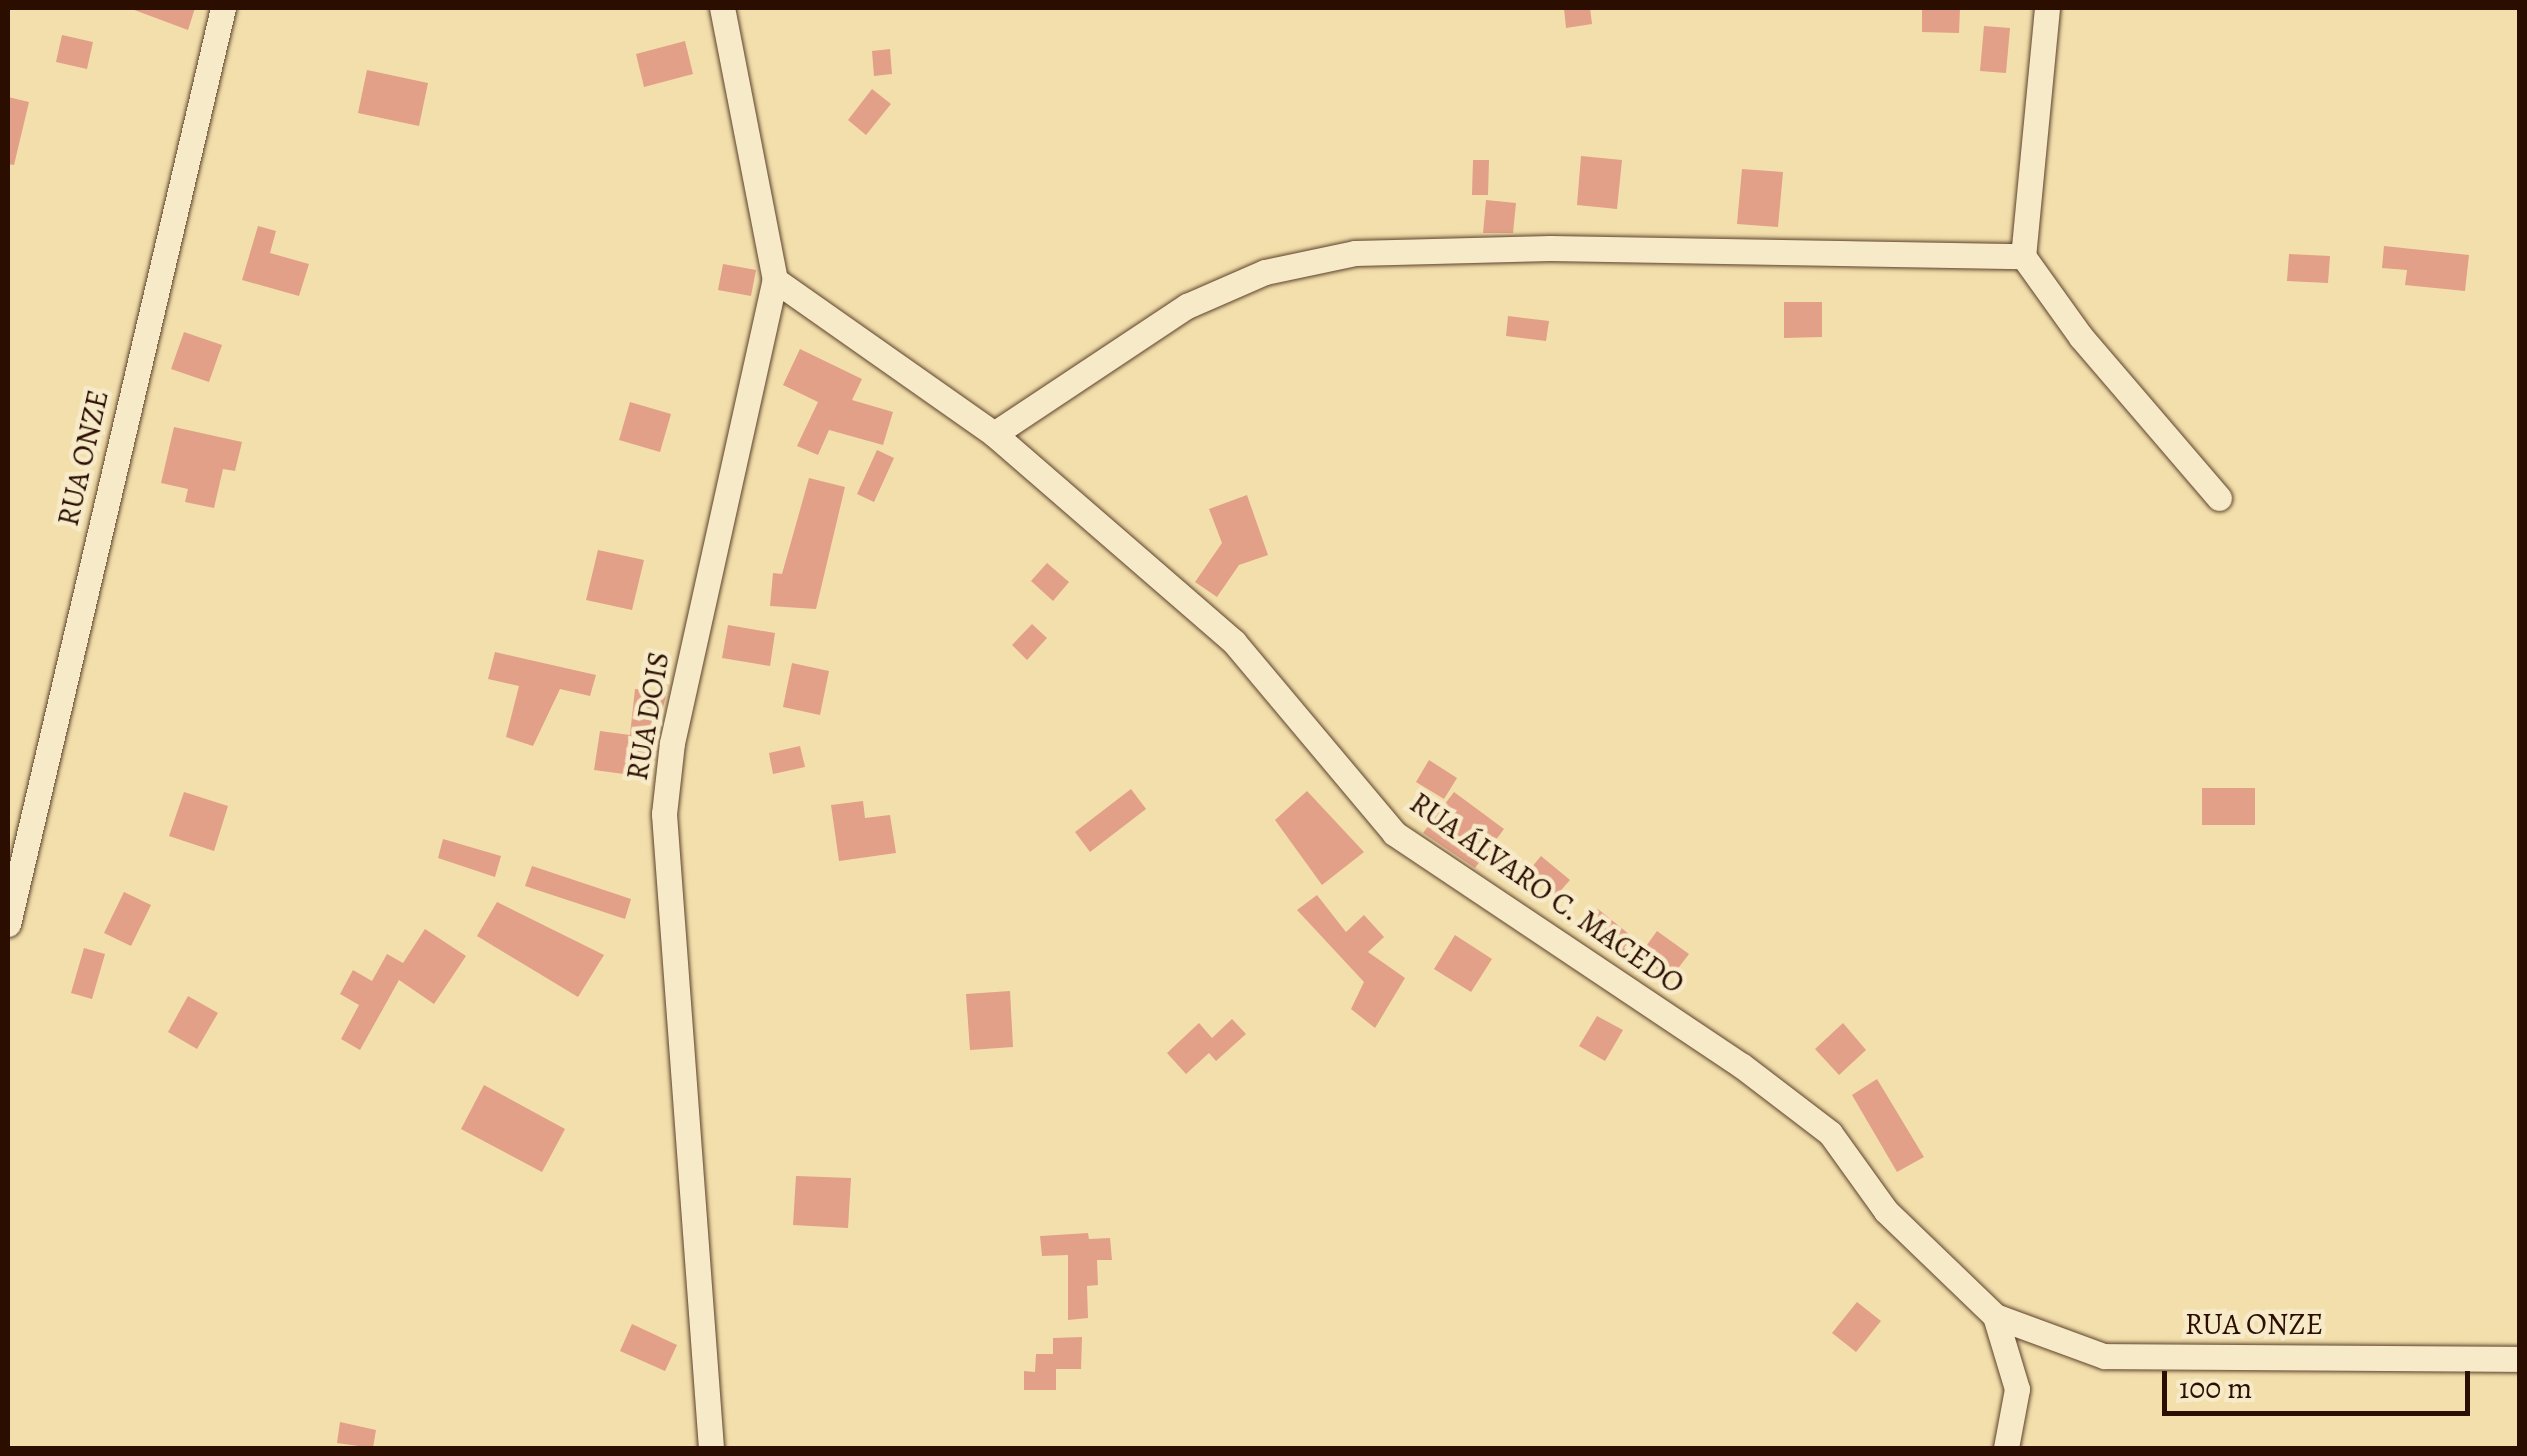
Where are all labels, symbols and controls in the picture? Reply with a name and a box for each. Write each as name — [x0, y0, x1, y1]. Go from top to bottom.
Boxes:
street label: RUA ONZE — [50, 387, 116, 529]
street label: RUA DOIS — [619, 649, 677, 783]
street label: RUA ÁLVARO C. MACEDO — [1403, 784, 1691, 1002]
street label: RUA ONZE — [2185, 1306, 2323, 1342]
scale bar — [2167, 1351, 2474, 1413]
text: 100 m — [2179, 1368, 2252, 1408]

